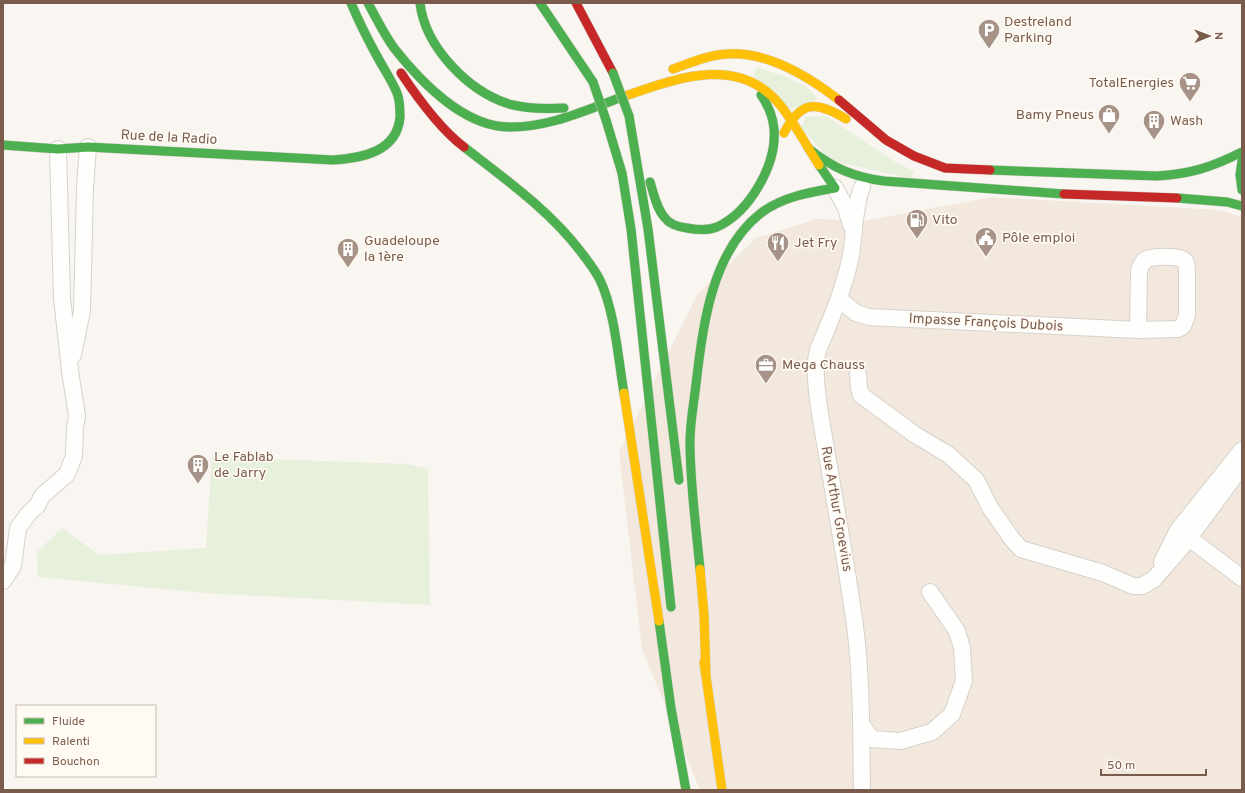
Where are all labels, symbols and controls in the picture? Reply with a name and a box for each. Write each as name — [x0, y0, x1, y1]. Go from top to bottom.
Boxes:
place label: Destreland Parking — [1004, 14, 1072, 47]
north arrow — [1189, 16, 1229, 56]
parking icon: Destreland Parking — [976, 17, 1002, 50]
text: N — [1211, 32, 1225, 40]
supermarket icon: TotalEnergies — [1177, 70, 1203, 103]
place label: TotalEnergies — [1089, 75, 1174, 92]
shop icon: Bamy Pneus — [1096, 102, 1122, 135]
place label: Bamy Pneus — [1016, 107, 1094, 124]
building icon: Wash — [1141, 108, 1167, 141]
place label: Wash — [1170, 113, 1203, 130]
street label: Rue de la Radio — [120, 127, 218, 149]
fuel station icon: Vito — [904, 207, 930, 240]
place label: Vito — [932, 212, 958, 229]
public building icon: Pôle emploi — [973, 225, 999, 258]
restaurant icon: Jet Fry — [765, 230, 791, 263]
place label: Pôle emploi — [1002, 230, 1075, 247]
place label: Guadeloupe la 1ère — [364, 233, 440, 266]
place label: Jet Fry — [794, 235, 837, 252]
building icon: Guadeloupe la 1ère — [335, 236, 361, 269]
street label: Impasse François Dubois — [908, 310, 1064, 336]
office icon: Mega Chauss — [753, 352, 779, 385]
place label: Mega Chauss — [782, 357, 865, 374]
street label: Rue Arthur Groevius — [817, 445, 855, 573]
place label: Le Fablab de Jarry — [214, 449, 274, 482]
building icon: Le Fablab de Jarry — [185, 452, 211, 485]
legend — [16, 705, 156, 777]
text: Fluide — [52, 714, 85, 730]
text: Ralenti — [52, 734, 90, 750]
scale bar — [1101, 751, 1206, 777]
text: Bouchon — [52, 754, 100, 770]
text: 50 m — [1107, 758, 1135, 774]

